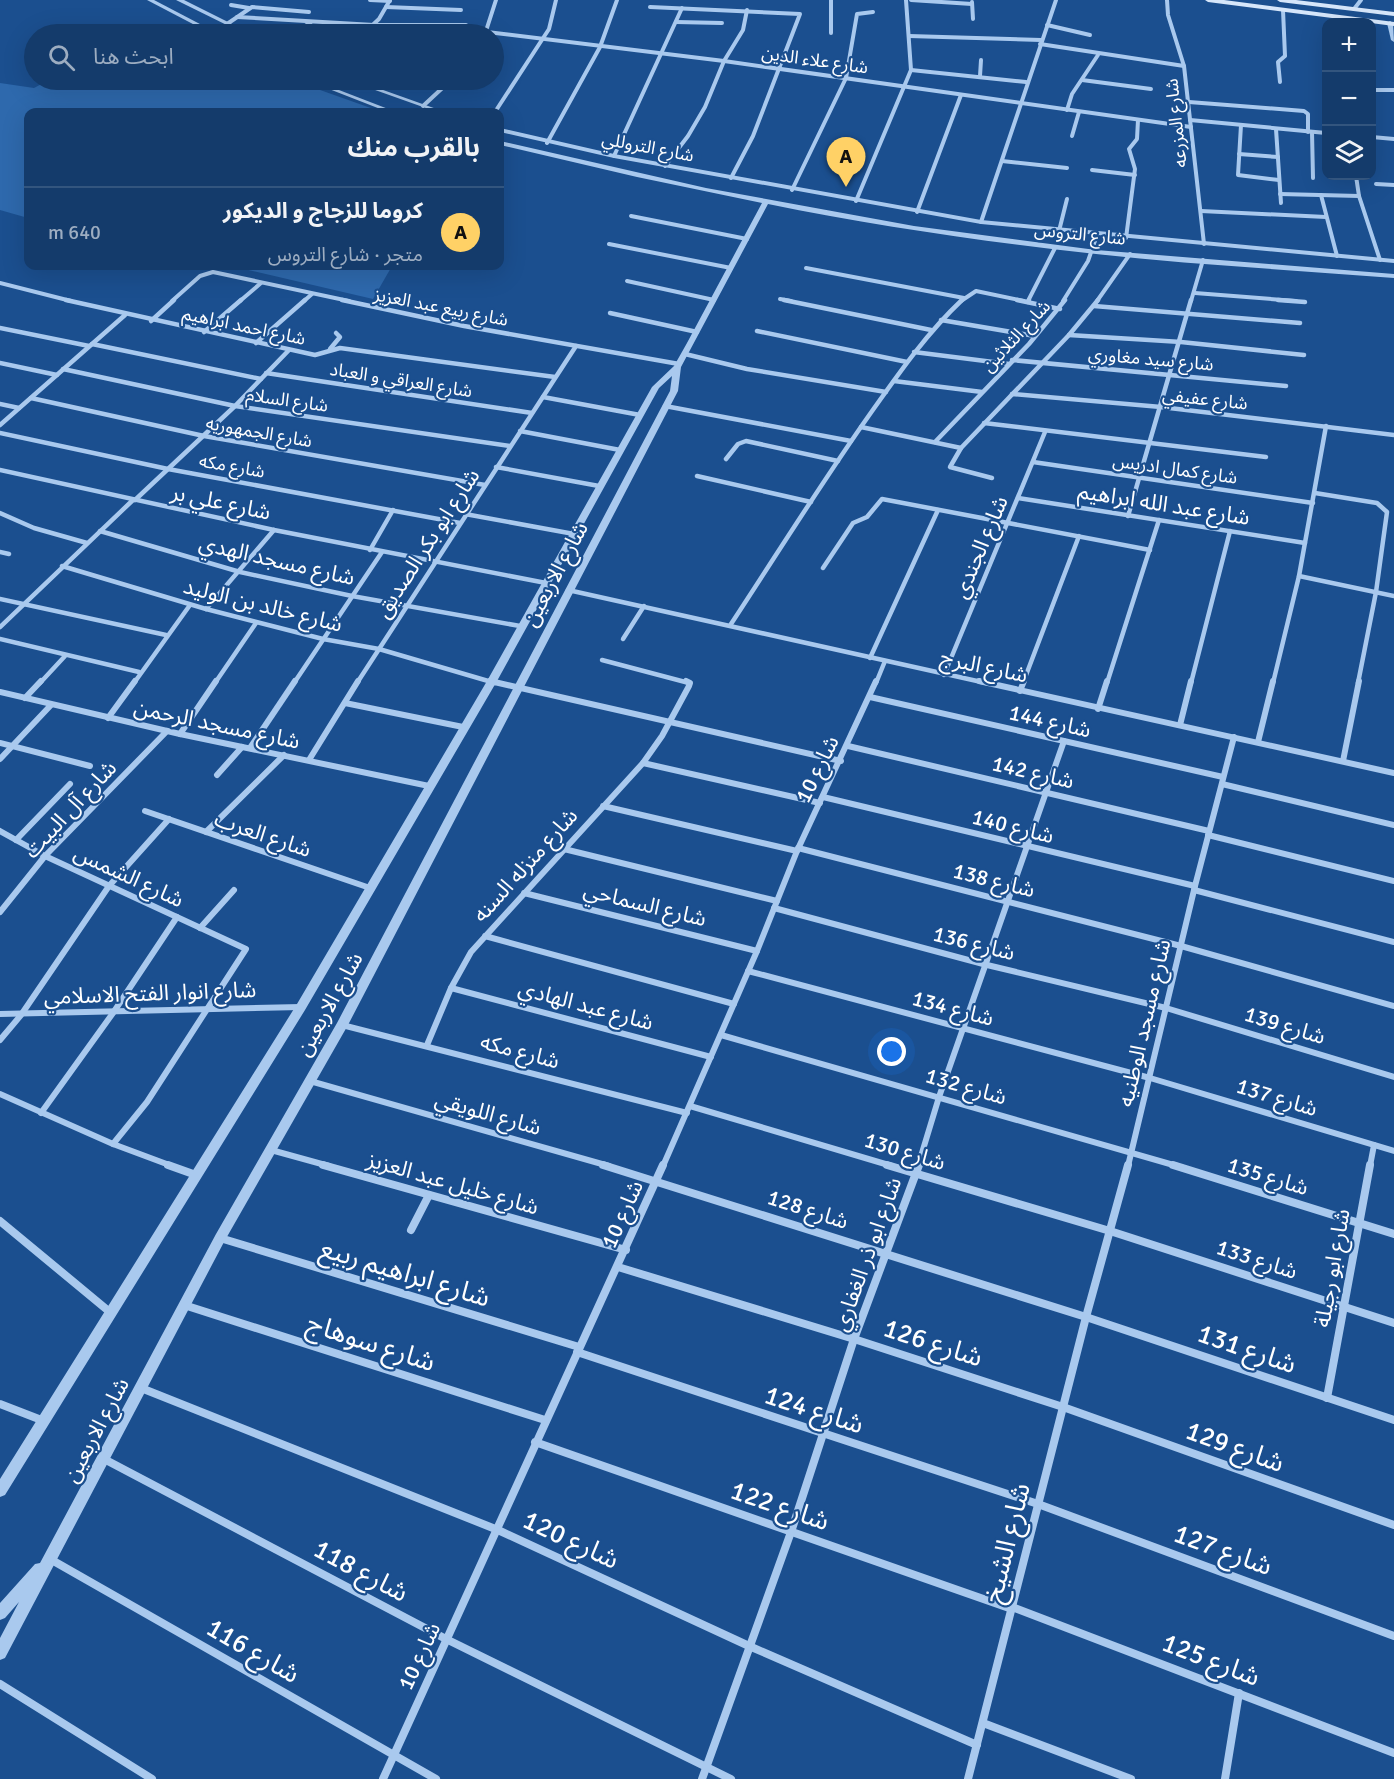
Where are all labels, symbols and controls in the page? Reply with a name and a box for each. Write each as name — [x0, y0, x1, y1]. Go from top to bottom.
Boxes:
map controls — [1322, 18, 1376, 180]
button: + — [1322, 18, 1376, 72]
search box — [24, 24, 504, 90]
icon: search — [45, 41, 78, 74]
street label: شارع علاء الدين — [760, 42, 870, 81]
text: ابحث هنا — [93, 43, 174, 70]
button: − — [1322, 72, 1376, 126]
street label: شارع المزرعه — [1160, 77, 1195, 169]
button: layers — [1322, 126, 1376, 180]
street label: شارع التروللي — [600, 127, 696, 170]
text: بالقرب منك — [348, 132, 480, 164]
pin: A — [826, 138, 866, 187]
text: كروما للزجاج و الديكور — [223, 197, 423, 224]
street label: شارع التروس — [1033, 218, 1127, 253]
text: 640 m — [48, 220, 101, 245]
text: A — [454, 220, 467, 245]
text: متجر · شارع التروس — [268, 242, 423, 267]
street label: شارع ربيع عبد العزيز — [370, 283, 510, 334]
street label: شارع الثلاثين — [977, 295, 1057, 379]
street label: شارع احمد ابراهيم — [180, 302, 307, 353]
street label: شارع سيد مغاوري — [1087, 343, 1215, 378]
street label: شارع العراقي و العباد — [328, 358, 474, 405]
street label: شارع السلام — [244, 383, 330, 420]
street label: شارع عفيفي — [1161, 384, 1249, 417]
street label: شارع الجمهوريه — [204, 412, 314, 455]
street label: شارع مكه — [197, 449, 267, 486]
street label: شارع كمال ادريس — [1111, 449, 1239, 492]
street label: شارع ابو بكر الصديق — [369, 463, 488, 624]
street label: شارع عبد الله ابراهيم — [1076, 477, 1252, 534]
street label: شارع علي بر — [167, 478, 273, 529]
street label: شارع الجندي — [946, 492, 1017, 604]
street label: شارع الاربعين — [516, 517, 597, 632]
street label: شارع مسجد الهدي — [196, 529, 358, 594]
street label: شارع خالد بن الوليد — [180, 572, 345, 641]
street label: شارع البرج — [937, 644, 1030, 691]
street label: شارع مسجد الرحمن — [131, 693, 302, 758]
street label: شارع 144 — [1006, 698, 1094, 746]
street label: شارع 10 — [789, 731, 847, 808]
street label: شارع 142 — [989, 749, 1077, 797]
street label: شارع آل البيت — [18, 755, 124, 866]
street label: شارع منزله السنه — [467, 802, 585, 930]
street label: شارع 140 — [969, 803, 1057, 852]
street label: شارع العرب — [210, 805, 315, 866]
street label: شارع الشمس — [69, 839, 188, 916]
street label: شارع 138 — [950, 857, 1038, 906]
street label: شارع السماحي — [580, 876, 709, 935]
street label: شارع 136 — [930, 920, 1018, 969]
street label: شارع مسجد الوطنيه — [1112, 937, 1179, 1110]
street label: شارع الاربعين — [289, 947, 371, 1062]
street label: شارع عبد الهادي — [515, 974, 656, 1039]
street label: شارع انوار الفتح الاسلامي — [43, 976, 257, 1013]
street label: شارع 134 — [908, 984, 997, 1035]
street label: شارع 139 — [1240, 1000, 1329, 1053]
street label: شارع مكه — [477, 1027, 563, 1077]
your location — [877, 1037, 906, 1066]
street label: شارع 132 — [921, 1062, 1010, 1113]
street label: شارع 137 — [1232, 1072, 1321, 1125]
street label: شارع اللويقي — [431, 1085, 544, 1144]
street label: شارع 130 — [860, 1126, 949, 1179]
street label: شارع خليل عبد العزيز — [362, 1145, 542, 1223]
street label: شارع 135 — [1223, 1151, 1312, 1204]
street label: شارع ابو ذر الغفاري — [827, 1173, 910, 1336]
street label: شارع 10 — [595, 1176, 652, 1253]
street label: شارع 128 — [763, 1183, 852, 1238]
street label: شارع ابو رجيلة — [1308, 1207, 1359, 1330]
street label: شارع ابراهيم ربيع — [315, 1231, 494, 1318]
street label: شارع 133 — [1212, 1233, 1301, 1288]
street label: شارع سوهاج — [302, 1307, 439, 1382]
street label: شارع 126 — [878, 1311, 987, 1377]
street label: شارع 131 — [1192, 1317, 1301, 1384]
street label: شارع الاربعين — [57, 1373, 138, 1488]
street label: شارع 124 — [759, 1378, 868, 1444]
street label: شارع 129 — [1180, 1414, 1289, 1483]
street label: شارع 122 — [725, 1474, 834, 1541]
street label: شارع الشيخ — [976, 1480, 1041, 1607]
street label: شارع 120 — [516, 1503, 624, 1579]
street label: شارع 127 — [1168, 1517, 1277, 1586]
street label: شارع 118 — [307, 1532, 414, 1612]
street label: شارع 116 — [199, 1611, 306, 1693]
street label: شارع 10 — [392, 1618, 449, 1695]
street label: شارع 125 — [1156, 1626, 1265, 1697]

